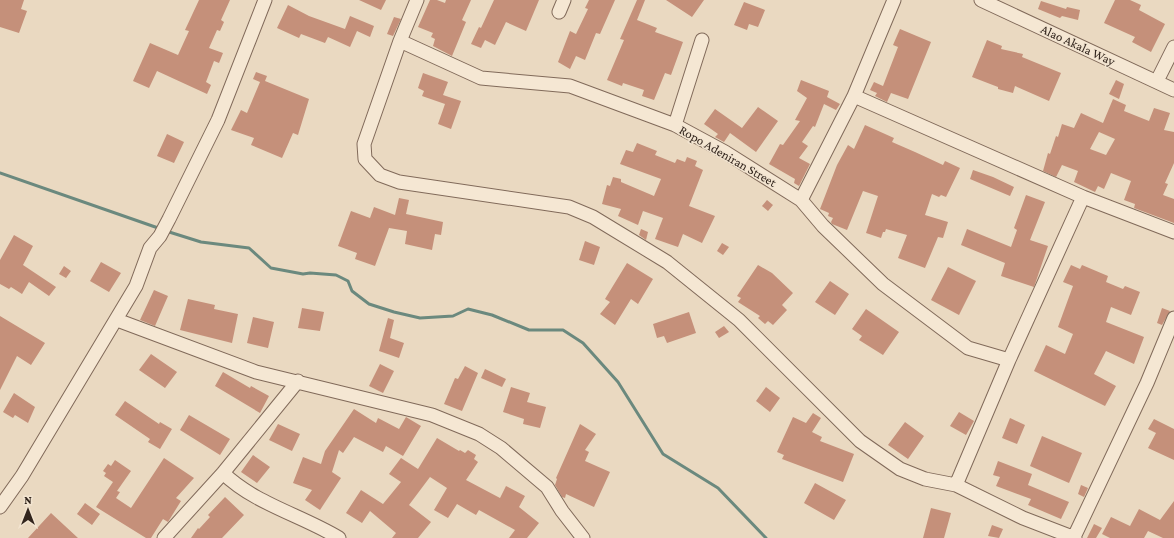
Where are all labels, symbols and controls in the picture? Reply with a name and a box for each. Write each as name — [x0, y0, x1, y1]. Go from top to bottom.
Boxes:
street label: Alao Akala Way — [1038, 21, 1119, 69]
street label: Ropo Adeniran Street — [677, 122, 780, 190]
north arrow — [8, 490, 48, 530]
text: N — [24, 494, 32, 506]

